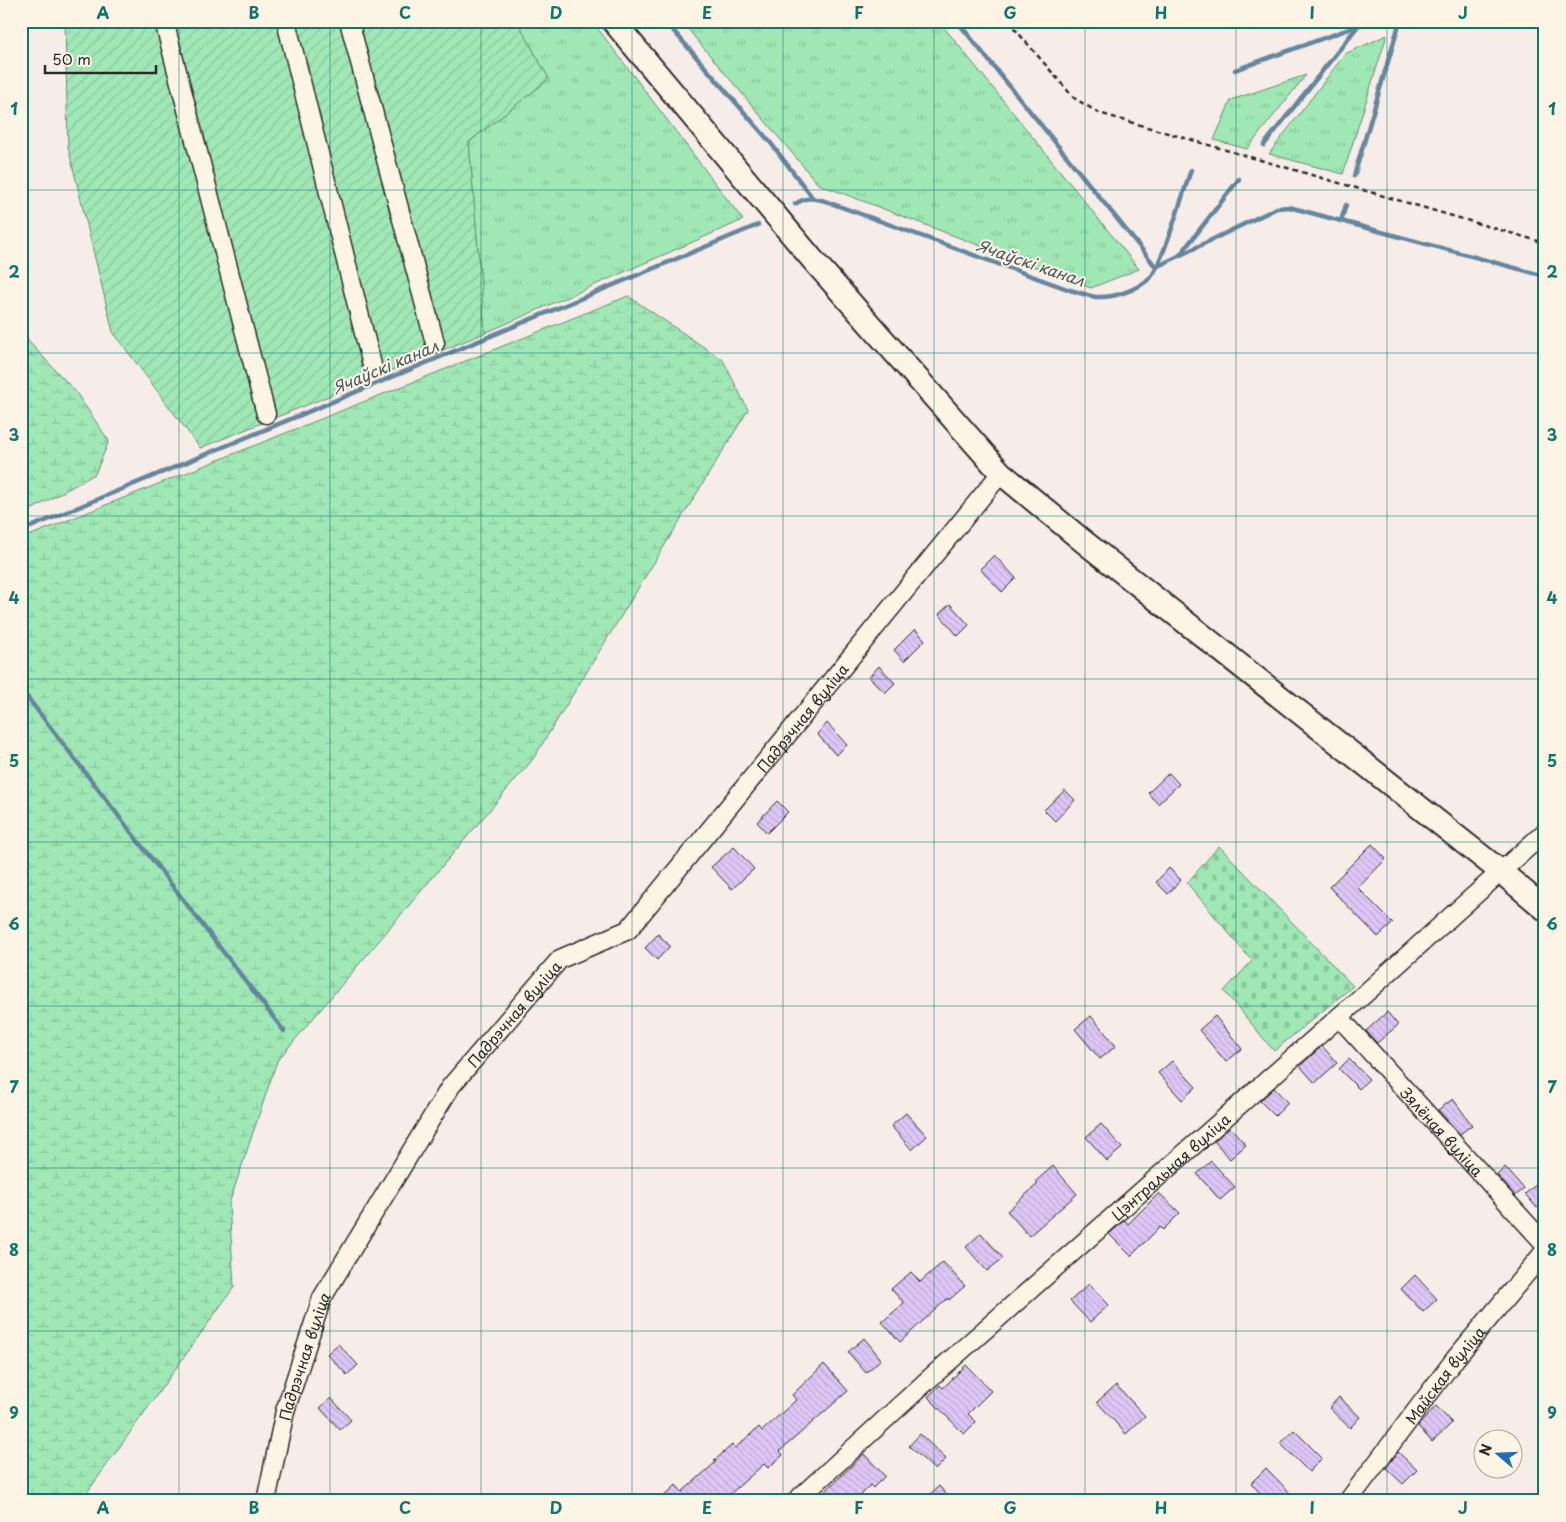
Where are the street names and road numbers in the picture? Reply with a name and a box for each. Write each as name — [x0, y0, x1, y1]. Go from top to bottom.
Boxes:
street label: Падрэчная вуліца — [750, 657, 854, 777]
street label: Падрэчная вуліца — [461, 954, 567, 1072]
street label: Зялёная вуліца — [1396, 1081, 1490, 1182]
street label: Цэнтральная вуліца — [1105, 1107, 1235, 1225]
street label: Падрэчная вуліца — [272, 1286, 336, 1423]
street label: Майская вуліца — [1399, 1320, 1490, 1429]

